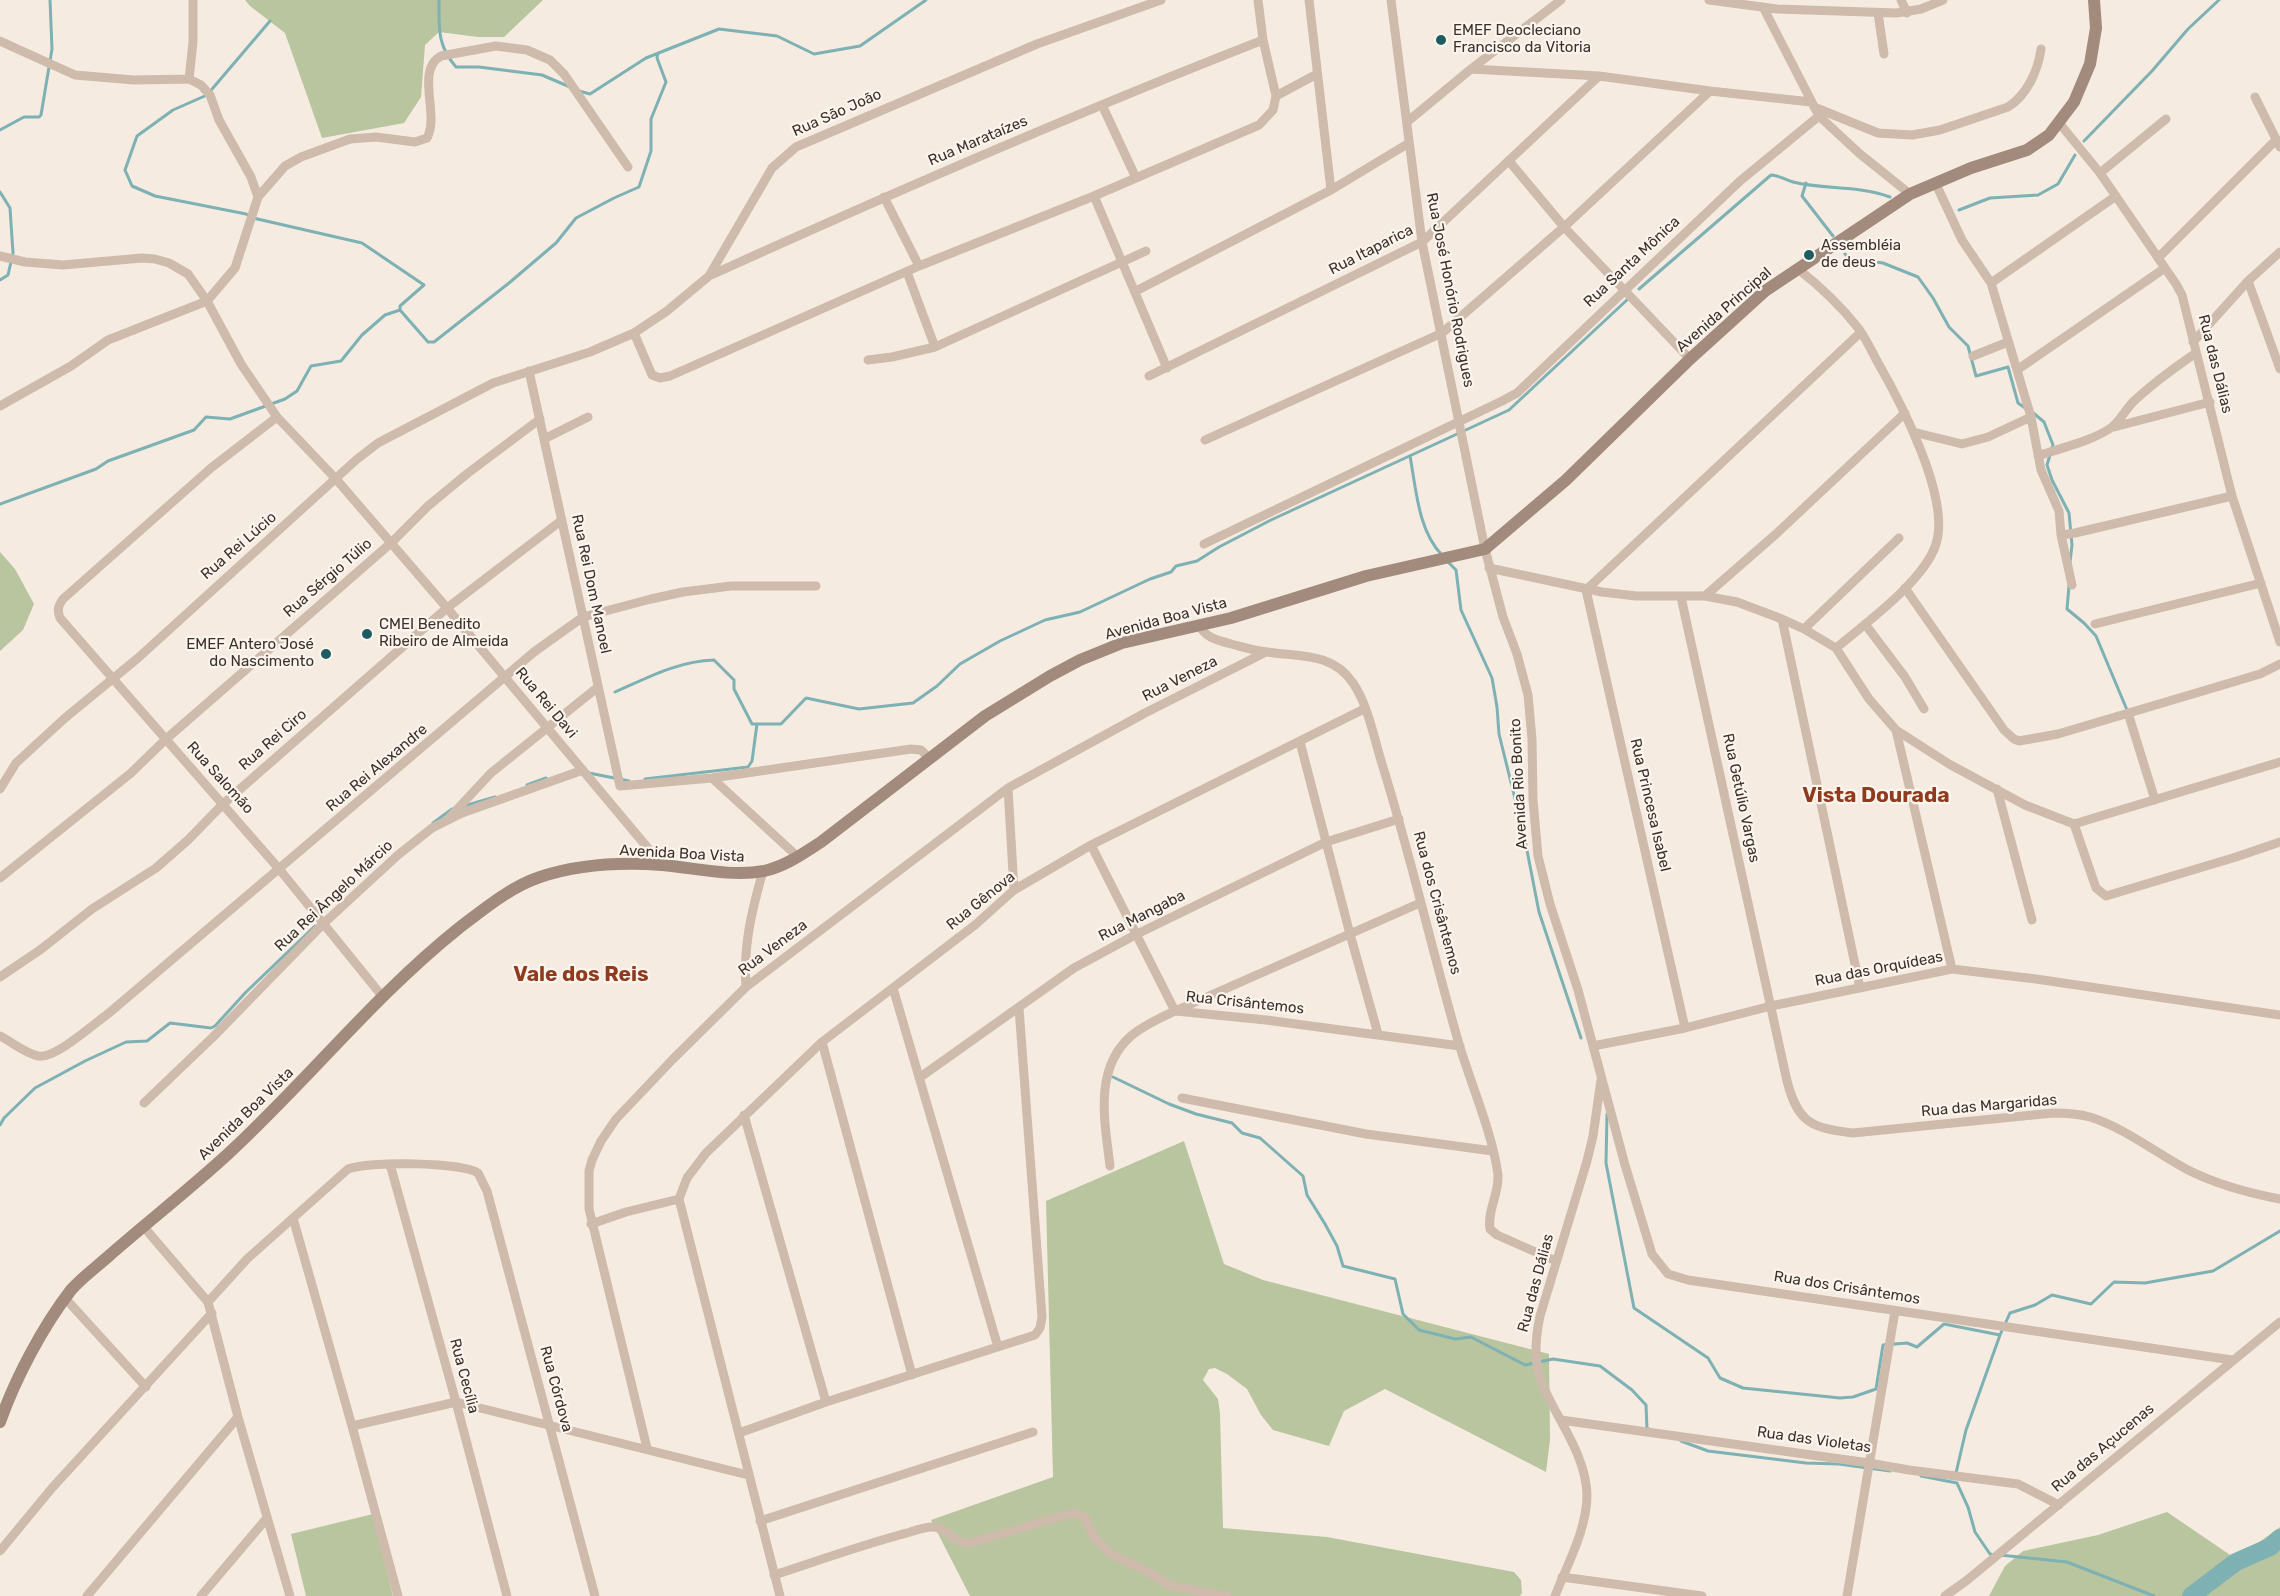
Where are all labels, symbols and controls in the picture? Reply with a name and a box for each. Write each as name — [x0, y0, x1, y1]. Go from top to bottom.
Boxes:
place label: EMEF Deocleciano Francisco da Vitoria — [1453, 22, 1591, 57]
marker: EMEF Deocleciano Francisco da Vitoria — [1434, 33, 1448, 47]
street label: Rua São João — [790, 85, 884, 141]
street label: Rua Marataízes — [926, 112, 1030, 170]
street label: Rua José Honório Rodrigues — [1422, 191, 1478, 389]
street label: Rua Santa Mônica — [1580, 213, 1684, 311]
street label: Rua Itaparica — [1326, 221, 1416, 279]
place label: Assembléia de deus — [1821, 237, 1901, 272]
marker: Assembléia de deus — [1802, 248, 1816, 262]
street label: Avenida Principal — [1673, 264, 1775, 356]
street label: Rua das Dálias — [2194, 313, 2236, 415]
street label: Rua Rei Lúcio — [198, 508, 280, 584]
street label: Rua Rei Dom Manoel — [567, 513, 615, 655]
street label: Rua Sérgio Túlio — [280, 535, 376, 621]
street label: Avenida Boa Vista — [1103, 594, 1229, 644]
place label: CMEI Benedito Ribeiro de Almeida — [379, 616, 509, 651]
marker: CMEI Benedito Ribeiro de Almeida — [360, 627, 374, 641]
place label: EMEF Antero José do Nascimento — [186, 636, 314, 671]
marker: EMEF Antero José do Nascimento — [319, 647, 333, 661]
street label: Rua Veneza — [1140, 652, 1220, 706]
street label: Rua Rei Davi — [511, 664, 581, 742]
street label: Rua Rei Ciro — [235, 706, 311, 774]
street label: Avenida Rio Bonito — [1507, 718, 1531, 850]
street label: Rua Rei Alexandre — [323, 720, 431, 816]
street label: Rua Getúlio Vargas — [1719, 732, 1763, 864]
street label: Rua Princesa Isabel — [1626, 737, 1674, 873]
street label: Rua Salomão — [183, 738, 257, 818]
district label: Vista Dourada — [1802, 783, 1950, 809]
street label: Rua dos Crisântemos — [1409, 829, 1465, 977]
street label: Rua Rei Ângelo Márcio — [271, 837, 397, 955]
street label: Avenida Boa Vista — [619, 842, 745, 866]
street label: Rua Gênova — [943, 868, 1019, 934]
street label: Rua Mangaba — [1096, 887, 1188, 945]
street label: Rua Veneza — [735, 916, 811, 980]
street label: Rua das Orquídeas — [1814, 948, 1944, 990]
district label: Vale dos Reis — [513, 962, 649, 988]
street label: Rua Crisântemos — [1185, 988, 1305, 1018]
street label: Avenida Boa Vista — [195, 1064, 297, 1164]
street label: Rua das Margaridas — [1920, 1091, 2058, 1121]
street label: Rua das Dálias — [1514, 1232, 1558, 1334]
street label: Rua dos Crisântemos — [1773, 1268, 1921, 1308]
street label: Rua Cecília — [445, 1337, 483, 1415]
street label: Rua Córdova — [536, 1344, 576, 1434]
street label: Rua das Açucenas — [2048, 1400, 2158, 1496]
street label: Rua das Violetas — [1756, 1423, 1872, 1457]

